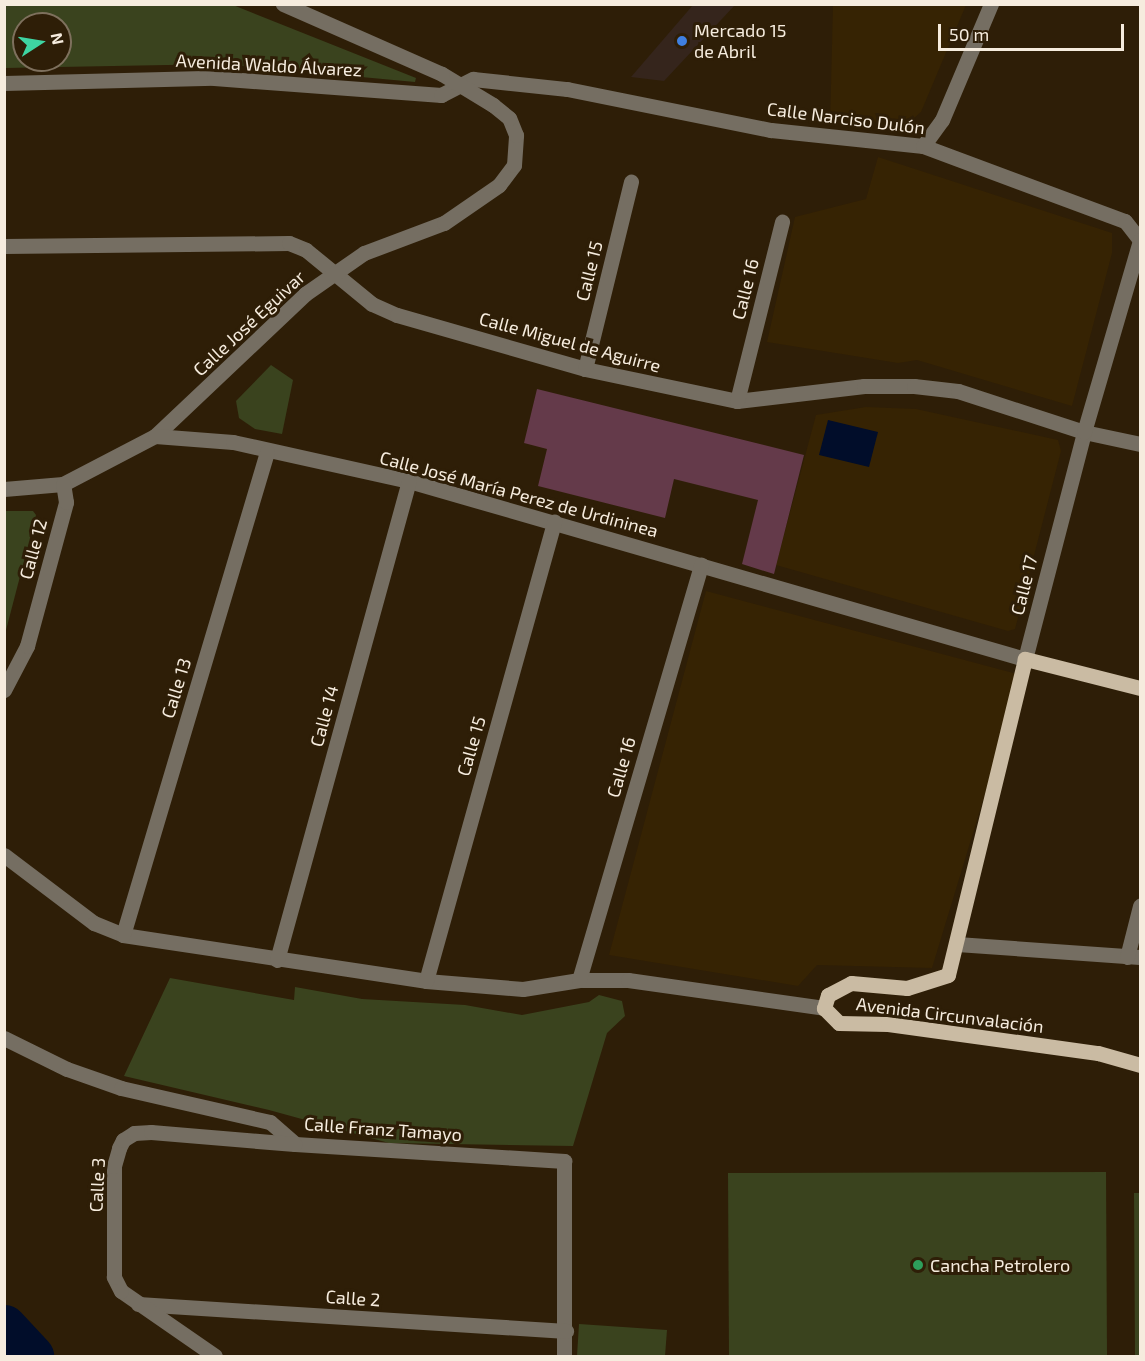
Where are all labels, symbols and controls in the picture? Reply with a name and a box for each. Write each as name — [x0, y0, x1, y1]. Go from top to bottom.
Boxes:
north arrow — [12, 12, 72, 72]
scale bar — [941, 12, 1127, 50]
place label: Mercado 15 de Abril — [694, 20, 786, 63]
text: 50 m — [949, 23, 989, 45]
text: N — [48, 31, 69, 46]
marker: Mercado 15 de Abril — [675, 34, 689, 48]
street label: Avenida Waldo Álvarez — [175, 49, 363, 81]
street label: Calle Narciso Dulón — [766, 98, 926, 138]
street label: Calle 15 — [571, 239, 607, 303]
street label: Calle 16 — [727, 256, 763, 322]
street label: Calle José Eguivar — [189, 266, 309, 380]
street label: Calle Miguel de Aguirre — [476, 307, 664, 377]
street label: Calle José María Perez de Urdininea — [377, 446, 661, 542]
street label: Calle 12 — [15, 516, 51, 582]
street label: Calle 17 — [1006, 553, 1042, 617]
street label: Calle 13 — [157, 655, 195, 721]
street label: Calle 14 — [305, 683, 343, 749]
street label: Calle 15 — [452, 714, 490, 778]
street label: Calle 16 — [602, 734, 640, 800]
street label: Avenida Circunvalación — [855, 993, 1045, 1037]
street label: Calle Franz Tamayo — [303, 1113, 463, 1145]
street label: Calle 3 — [85, 1157, 109, 1213]
place label: Cancha Petrolero — [930, 1254, 1070, 1276]
marker: Cancha Petrolero — [911, 1258, 925, 1272]
street label: Calle 2 — [325, 1285, 381, 1311]

